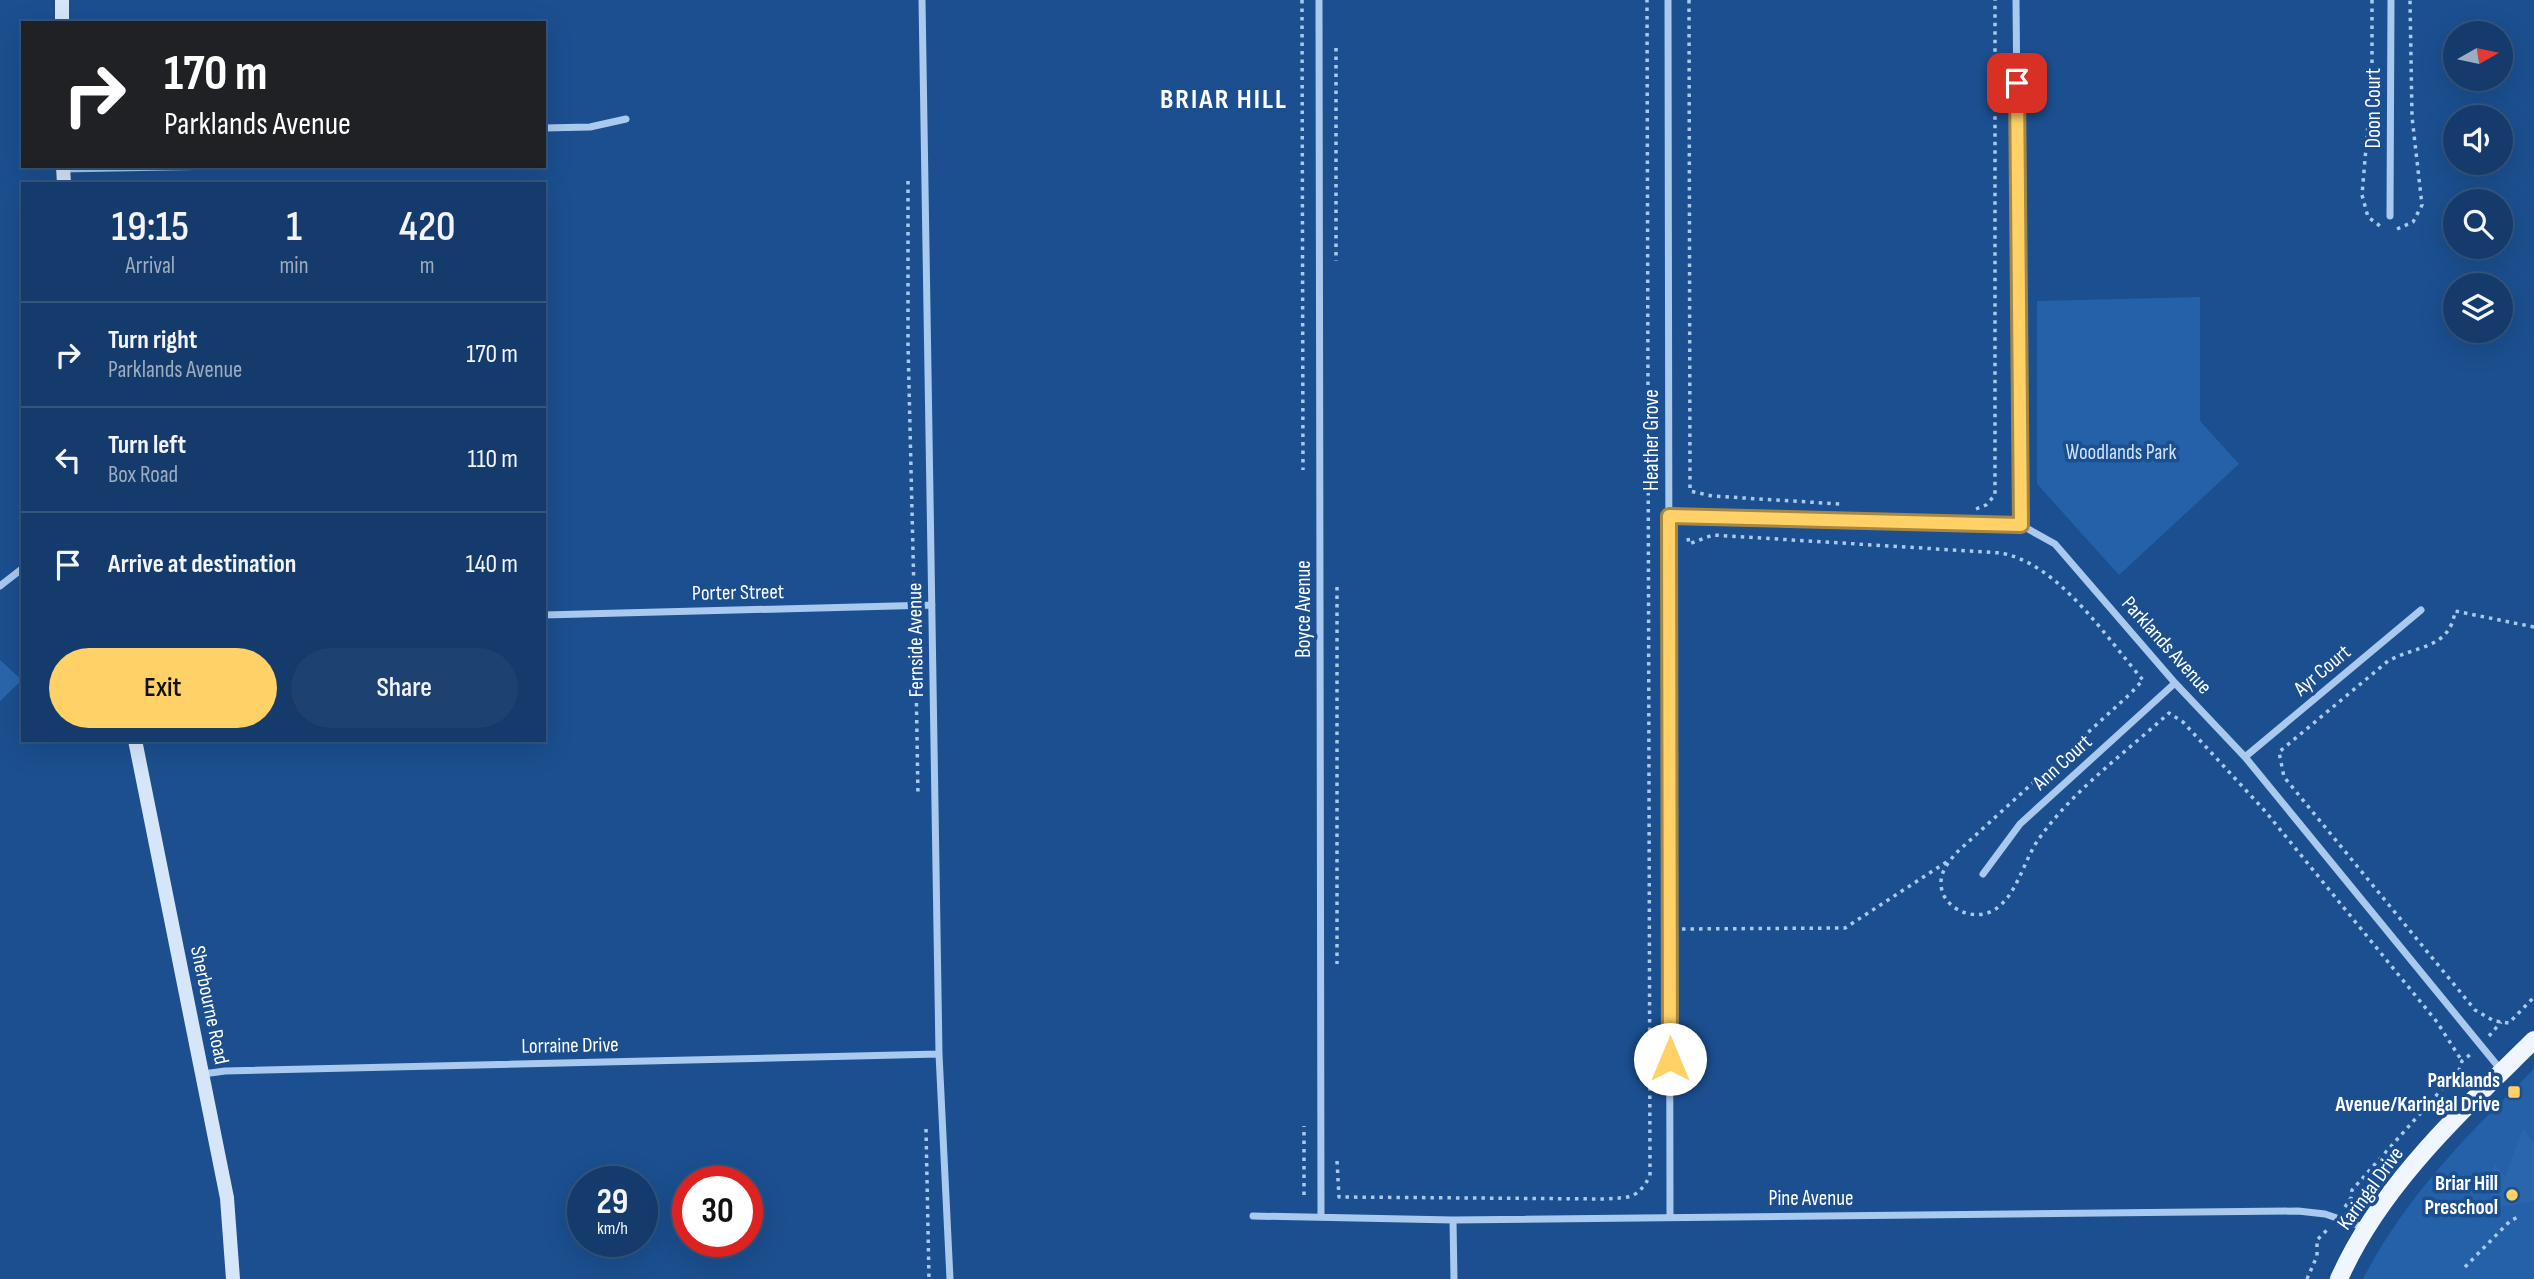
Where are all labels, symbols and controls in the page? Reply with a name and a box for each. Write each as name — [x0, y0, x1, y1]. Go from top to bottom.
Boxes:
north arrow — [2443, 21, 2513, 91]
map controls — [2443, 21, 2513, 343]
text: 170 m — [164, 45, 268, 104]
icon: right — [49, 49, 140, 140]
pin — [1987, 53, 2047, 113]
icon: arrive — [1998, 64, 2036, 102]
street label: Doon Court — [2361, 68, 2386, 148]
district label: BRIAR HILL — [1160, 83, 1288, 116]
text: Parklands Avenue — [164, 105, 351, 144]
button: sound — [2443, 105, 2513, 175]
button: search — [2443, 189, 2513, 259]
text: 19:15 — [112, 202, 189, 253]
text: 1 — [286, 202, 302, 253]
text: 420 — [399, 202, 455, 253]
text: Arrival — [126, 252, 175, 280]
text: min — [280, 252, 308, 280]
text: m — [420, 252, 435, 280]
button: layers — [2443, 273, 2513, 343]
text: Turn right — [108, 325, 197, 356]
icon: right — [49, 336, 87, 374]
text: 170 m — [466, 339, 518, 370]
text: Parklands Avenue — [108, 356, 242, 384]
street label: Heather Grove — [1639, 389, 1664, 491]
text: Turn left — [108, 430, 186, 461]
park label: Woodlands Park — [2066, 440, 2176, 465]
icon: left — [49, 441, 87, 479]
text: 110 m — [467, 444, 518, 475]
text: Box Road — [108, 461, 178, 489]
icon: arrive — [49, 546, 87, 584]
text: Arrive at destination — [108, 549, 296, 580]
text: 140 m — [466, 549, 518, 580]
street label: Boyce Avenue — [1291, 560, 1316, 658]
street label: Porter Street — [692, 579, 784, 606]
street label: Fernside Avenue — [902, 583, 929, 697]
street label: Parklands Avenue — [2116, 591, 2217, 699]
street label: Ayr Court — [2288, 639, 2356, 702]
button: Exit — [49, 648, 277, 728]
button: Share — [291, 648, 518, 728]
street label: Ann Court — [2027, 729, 2097, 796]
street label: Sherbourne Road — [185, 944, 234, 1067]
position arrow — [1633, 1022, 1707, 1096]
street label: Lorraine Drive — [521, 1032, 619, 1059]
place label: Parklands Avenue/Karingal Drive — [2335, 1068, 2500, 1117]
marker: Parklands Avenue/Karingal Drive — [2506, 1084, 2522, 1100]
street label: Karingal Drive — [2332, 1142, 2409, 1235]
speed limit sign: 30 — [672, 1166, 763, 1257]
place label: Briar Hill Preschool — [2425, 1171, 2498, 1220]
text: 29 — [597, 1181, 628, 1224]
street label: Pine Avenue — [1769, 1186, 1853, 1211]
marker: Briar Hill Preschool — [2504, 1187, 2520, 1203]
text: km/h — [597, 1218, 628, 1239]

